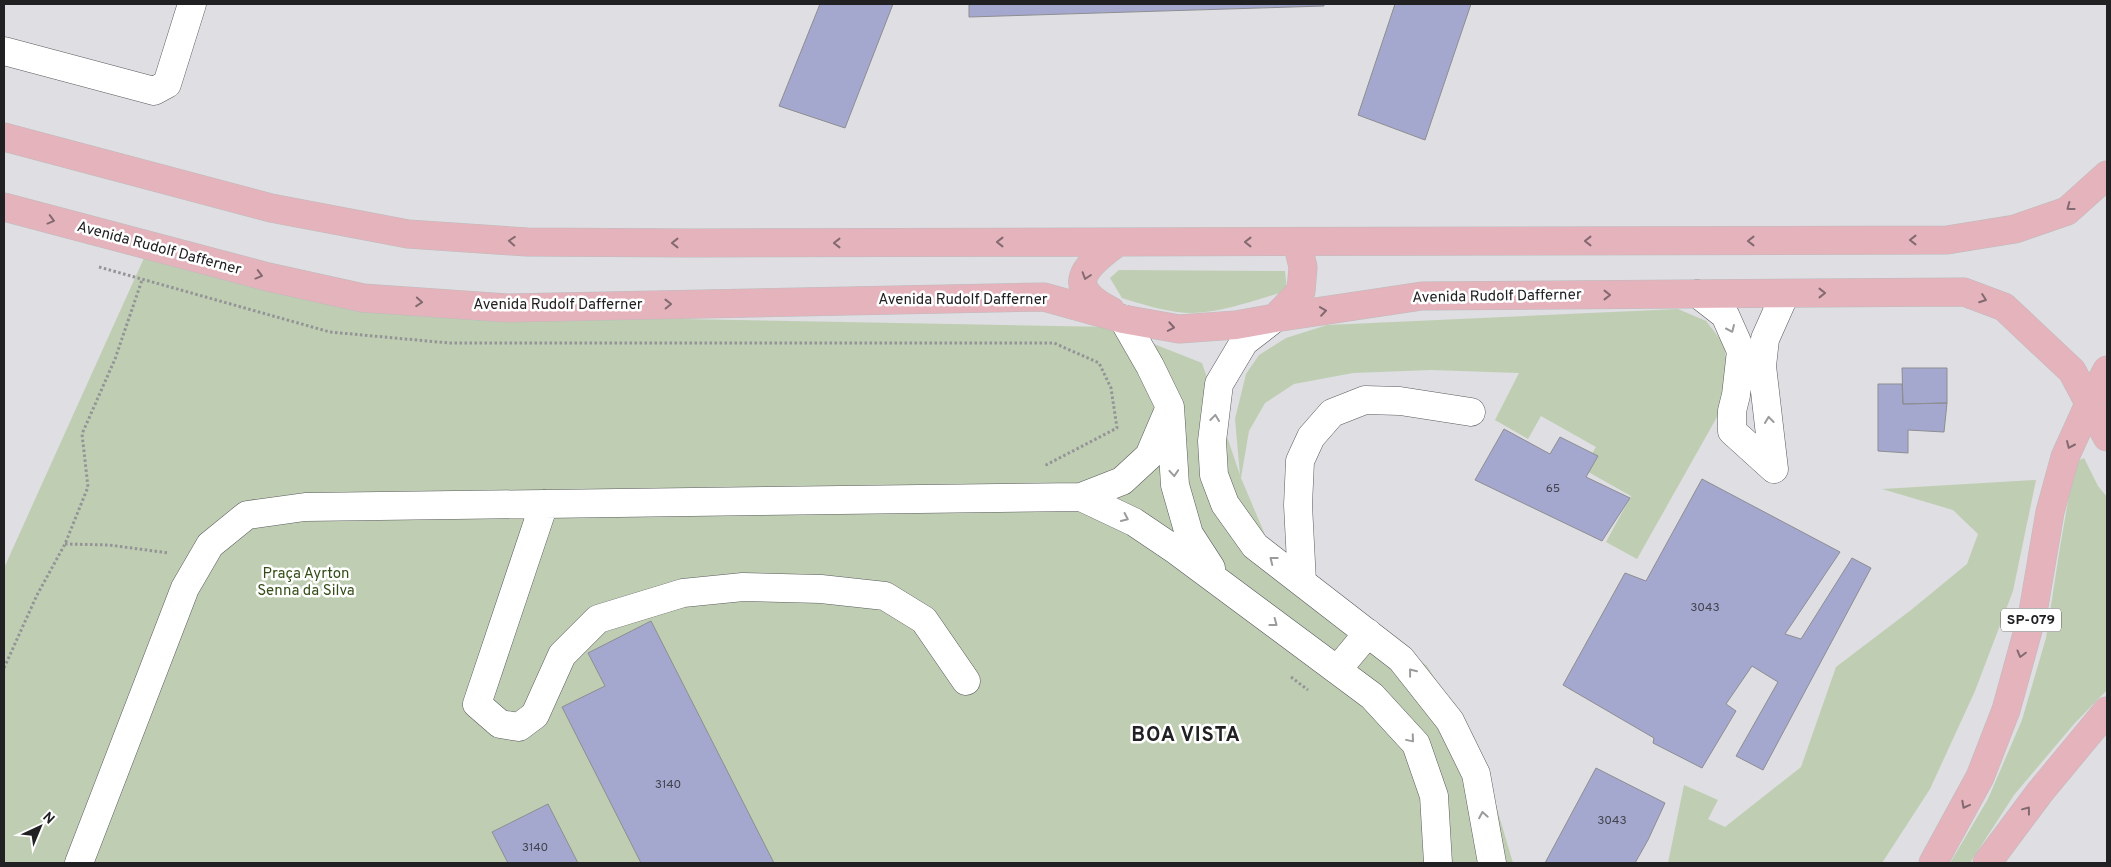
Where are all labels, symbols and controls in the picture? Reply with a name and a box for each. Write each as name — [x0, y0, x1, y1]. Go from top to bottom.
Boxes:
one-way arrow — [2066, 201, 2076, 210]
one-way arrow — [46, 214, 55, 225]
street label: Avenida Rudolf Dafferner — [75, 218, 243, 280]
one-way arrow — [508, 235, 516, 246]
one-way arrow — [1909, 235, 1916, 245]
one-way arrow — [1584, 236, 1592, 246]
one-way arrow — [1746, 236, 1754, 246]
one-way arrow — [996, 237, 1004, 247]
one-way arrow — [1244, 237, 1252, 247]
one-way arrow — [671, 238, 678, 248]
one-way arrow — [833, 238, 841, 248]
one-way arrow — [254, 269, 263, 280]
one-way arrow — [1081, 271, 1091, 280]
street label: Avenida Rudolf Dafferner — [1412, 286, 1582, 308]
one-way arrow — [1818, 288, 1826, 298]
one-way arrow — [1604, 290, 1611, 300]
street label: Avenida Rudolf Dafferner — [878, 291, 1048, 310]
one-way arrow — [1979, 293, 1987, 303]
one-way arrow — [415, 296, 423, 307]
street label: Avenida Rudolf Dafferner — [473, 296, 643, 315]
one-way arrow — [665, 299, 673, 310]
one-way arrow — [1319, 306, 1327, 316]
one-way arrow — [1166, 322, 1175, 332]
one-way arrow — [1724, 324, 1735, 333]
one-way arrow — [1209, 413, 1220, 421]
one-way arrow — [1764, 416, 1775, 424]
one-way arrow — [2066, 440, 2077, 449]
one-way arrow — [1169, 469, 1180, 477]
house number: 65 — [1546, 481, 1560, 497]
one-way arrow — [1120, 511, 1129, 522]
one-way arrow — [1270, 557, 1279, 565]
park label: Praça Ayrton Senna da Silva — [257, 565, 355, 601]
house number: 3043 — [1690, 600, 1720, 616]
road number: SP-079 — [2001, 608, 2061, 632]
one-way arrow — [1268, 617, 1278, 626]
one-way arrow — [2017, 649, 2027, 657]
one-way arrow — [1409, 669, 1418, 678]
district label: BOA VISTA — [1131, 723, 1241, 749]
one-way arrow — [1405, 733, 1414, 742]
house number: 3140 — [655, 777, 681, 793]
one-way arrow — [1961, 800, 1971, 809]
north arrow — [15, 802, 65, 852]
one-way arrow — [2021, 807, 2029, 816]
text: N — [38, 809, 58, 828]
one-way arrow — [1479, 811, 1489, 820]
house number: 3043 — [1597, 813, 1627, 829]
house number: 3140 — [522, 840, 548, 856]

